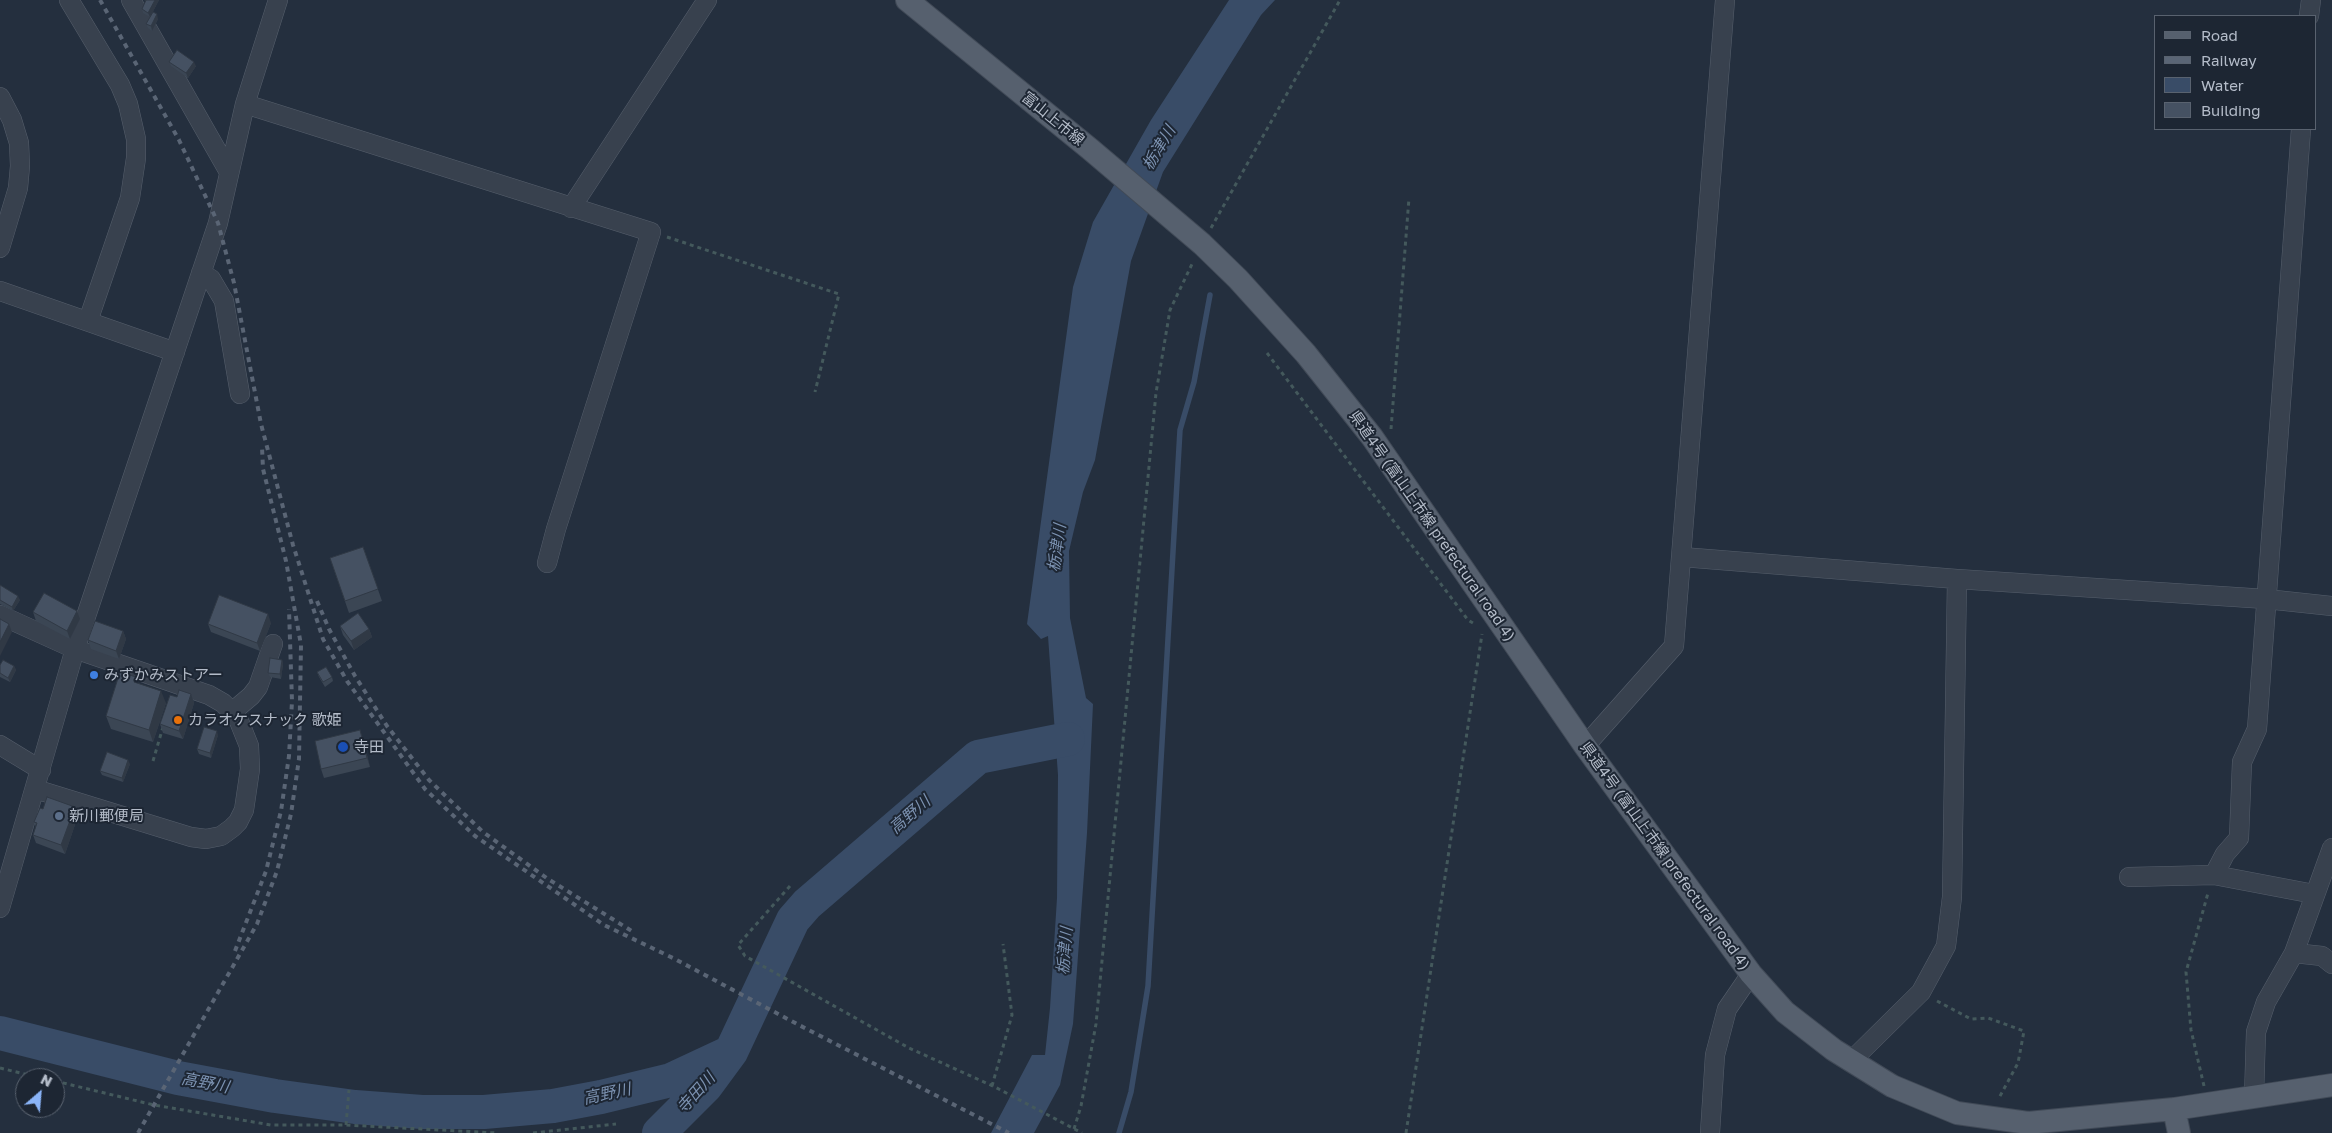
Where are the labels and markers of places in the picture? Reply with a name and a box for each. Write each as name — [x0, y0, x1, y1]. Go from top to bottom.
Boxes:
place label: みずかみストアー — [104, 666, 223, 684]
marker: みずかみストアー — [88, 669, 100, 681]
place label: カラオケスナック 歌姫 — [188, 711, 342, 729]
marker: カラオケスナック 歌姫 — [172, 714, 184, 726]
place label: 寺田 — [354, 738, 384, 756]
marker: 寺田 — [336, 740, 350, 754]
place label: 新川郵便局 — [69, 807, 144, 825]
marker: 新川郵便局 — [53, 810, 65, 822]

